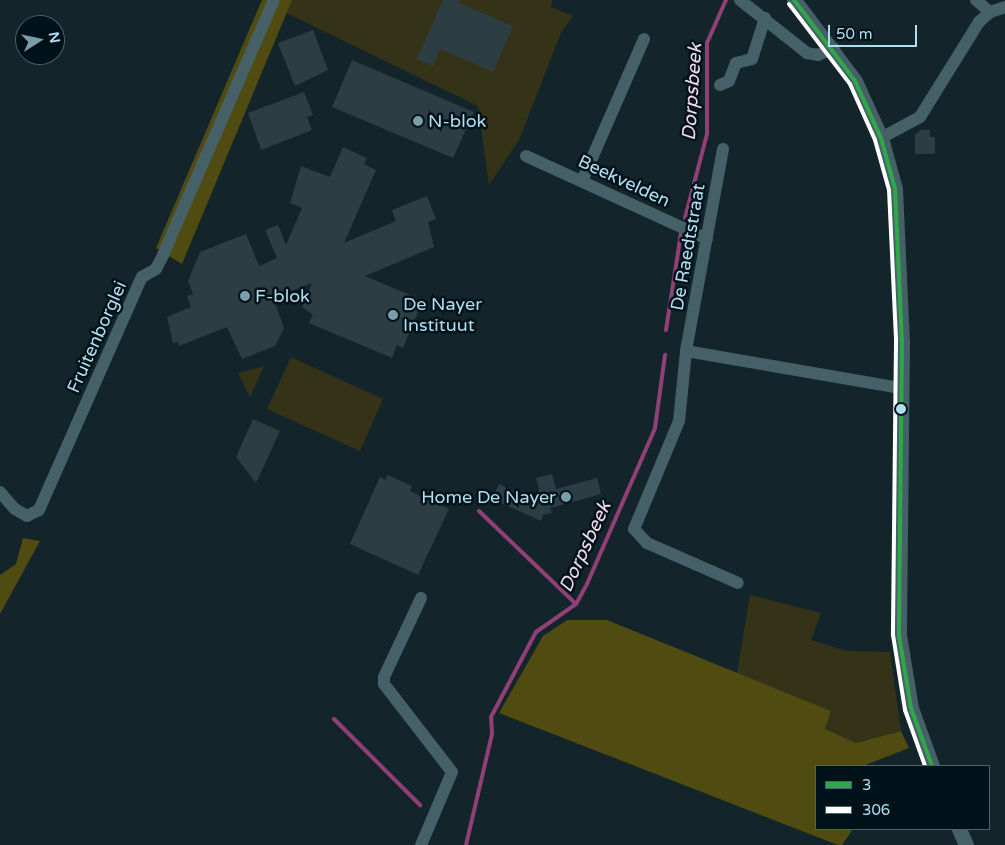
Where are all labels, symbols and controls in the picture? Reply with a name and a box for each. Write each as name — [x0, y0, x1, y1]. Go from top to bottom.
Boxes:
north arrow — [15, 15, 65, 65]
scale bar — [830, 15, 919, 47]
text: 50 m — [836, 25, 873, 43]
text: N — [45, 30, 64, 44]
water label: Dorpsbeek — [678, 42, 708, 142]
place label: N-blok — [428, 110, 486, 132]
marker: N-blok — [412, 115, 424, 127]
street label: Beekvelden — [575, 150, 673, 212]
street label: De Raedtstraat — [666, 182, 710, 312]
street label: Fruitenborglei — [63, 278, 131, 396]
place label: F-blok — [255, 285, 310, 307]
marker: F-blok — [239, 290, 251, 302]
place label: De Nayer Instituut — [403, 294, 482, 336]
marker: De Nayer Instituut — [387, 309, 399, 321]
unlabelled marker — [896, 404, 906, 414]
place label: Home De Nayer — [421, 486, 556, 508]
marker: Home De Nayer — [560, 491, 572, 503]
water label: Dorpsbeek — [555, 498, 617, 596]
legend — [815, 765, 990, 830]
text: 3 — [862, 776, 871, 794]
text: 306 — [862, 801, 890, 819]

